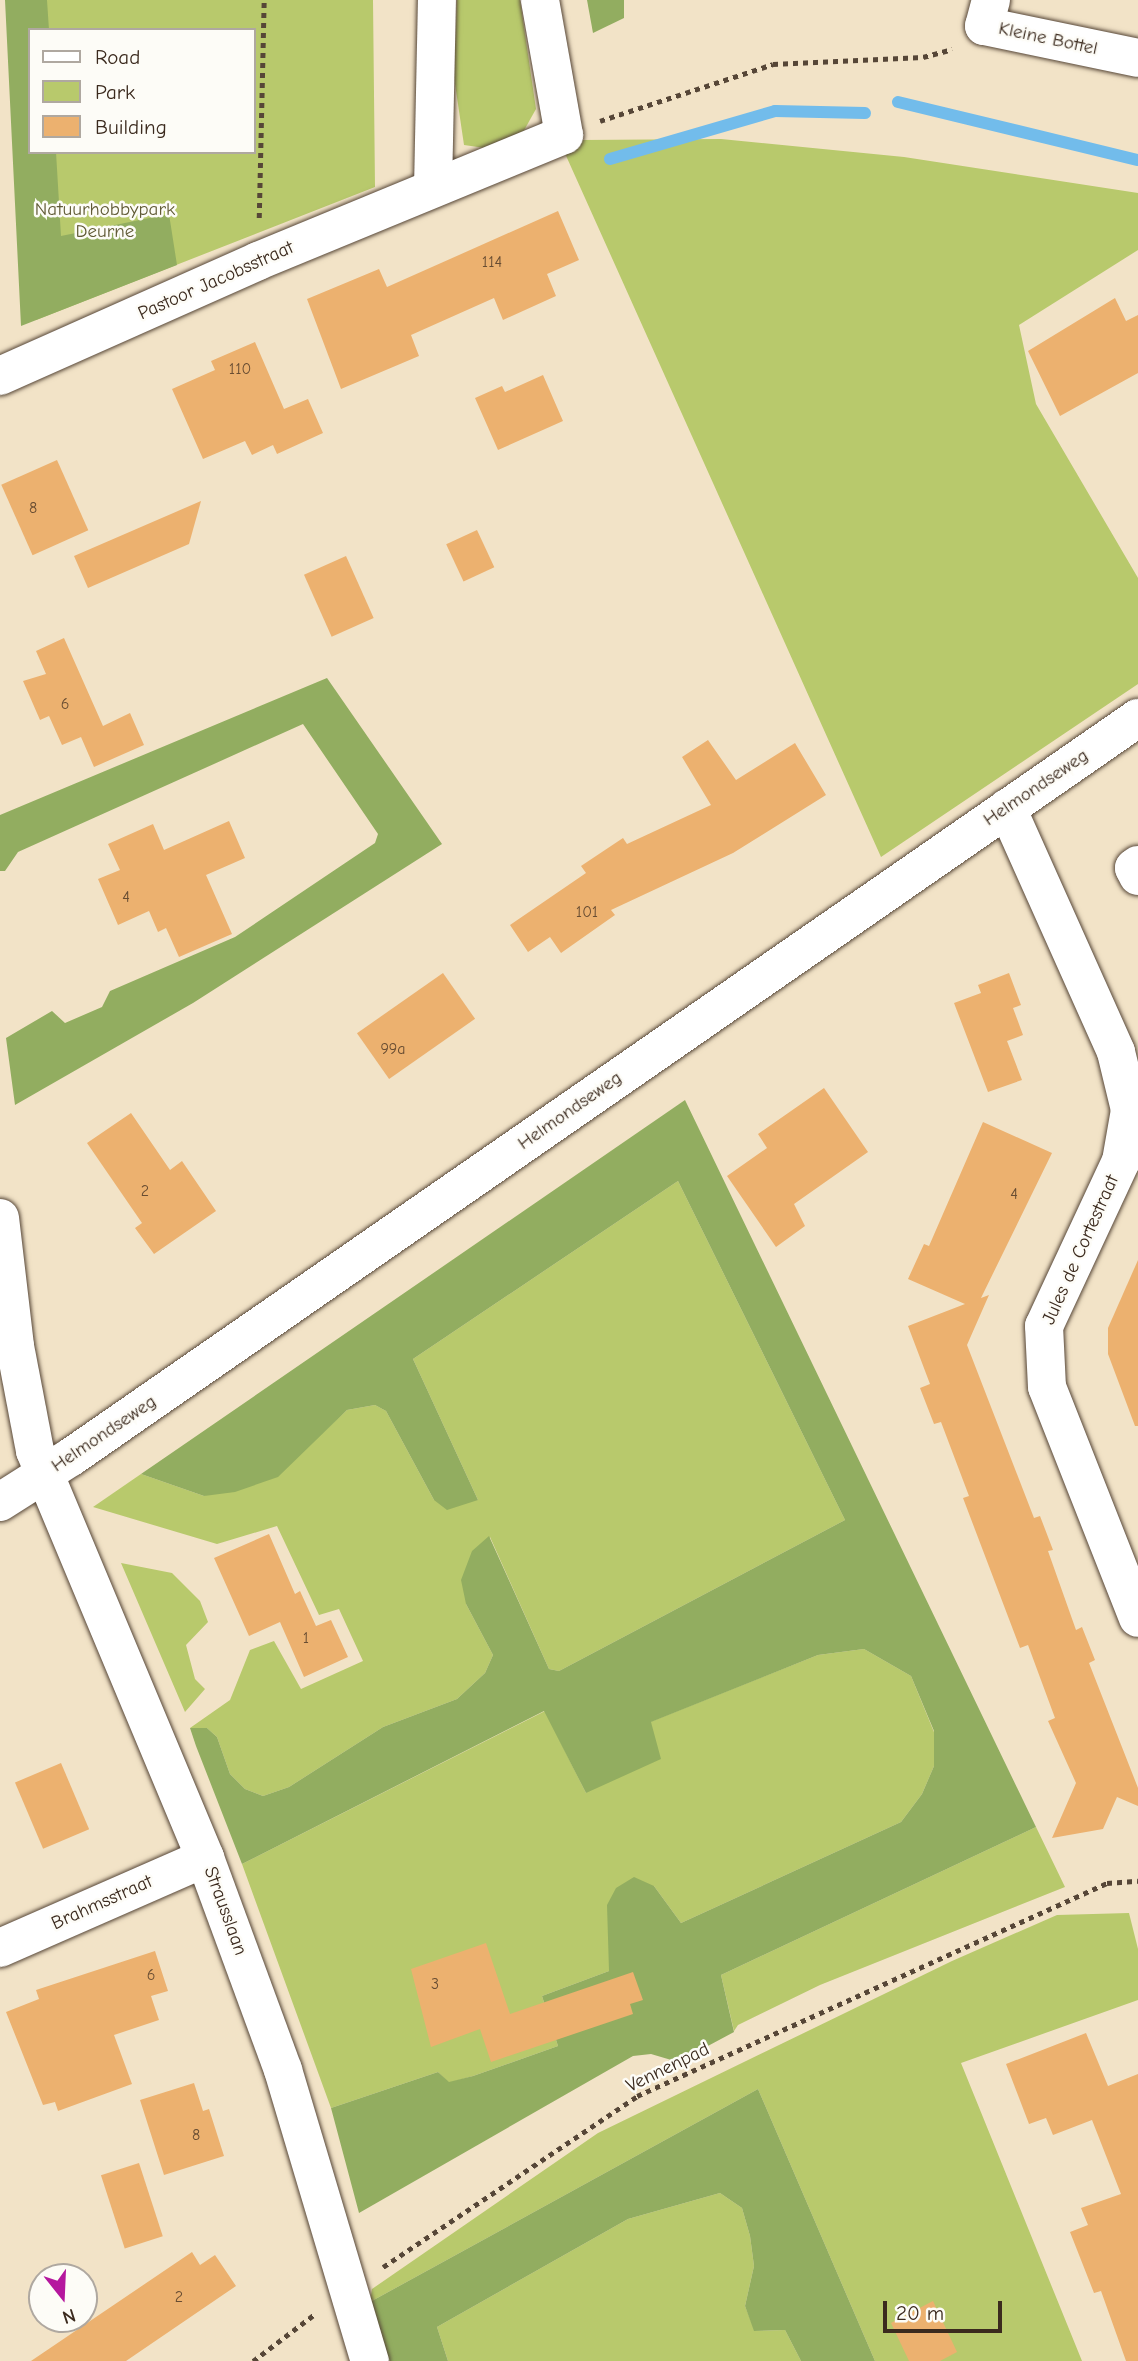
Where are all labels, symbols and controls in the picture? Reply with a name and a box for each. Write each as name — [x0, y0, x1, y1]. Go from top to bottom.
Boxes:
street label: Kleine Bottel — [996, 17, 1100, 61]
legend — [28, 28, 256, 154]
text: Road — [95, 45, 140, 69]
text: Park — [95, 80, 135, 104]
text: Building — [95, 115, 167, 139]
park label: Natuurhobbypark Deurne — [35, 199, 175, 243]
street label: Pastoor Jacobsstraat — [135, 236, 297, 326]
house number: 114 — [482, 252, 502, 272]
house number: 110 — [229, 359, 251, 379]
house number: 8 — [29, 498, 37, 518]
house number: 6 — [61, 694, 69, 714]
street label: Helmondseweg — [979, 745, 1093, 831]
house number: 4 — [122, 887, 130, 907]
house number: 101 — [576, 902, 598, 922]
house number: 99a — [380, 1039, 406, 1059]
street label: Helmondseweg — [514, 1067, 626, 1155]
street label: Jules de Cortestraat — [1038, 1172, 1124, 1328]
house number: 2 — [141, 1181, 149, 1201]
house number: 4 — [1010, 1184, 1018, 1204]
street label: Helmondseweg — [47, 1391, 161, 1477]
house number: 1 — [303, 1628, 309, 1648]
street label: Strausslaan — [198, 1864, 252, 1958]
street label: Brahmsstraat — [48, 1871, 156, 1935]
house number: 6 — [147, 1965, 155, 1985]
house number: 3 — [431, 1974, 439, 1994]
street label: Vennenpad — [623, 2038, 713, 2098]
house number: 8 — [192, 2125, 200, 2145]
north arrow — [28, 2263, 98, 2333]
house number: 2 — [175, 2287, 183, 2307]
scale bar — [886, 2288, 1005, 2332]
text: 20 m — [896, 2301, 944, 2325]
text: N — [60, 2304, 78, 2328]

